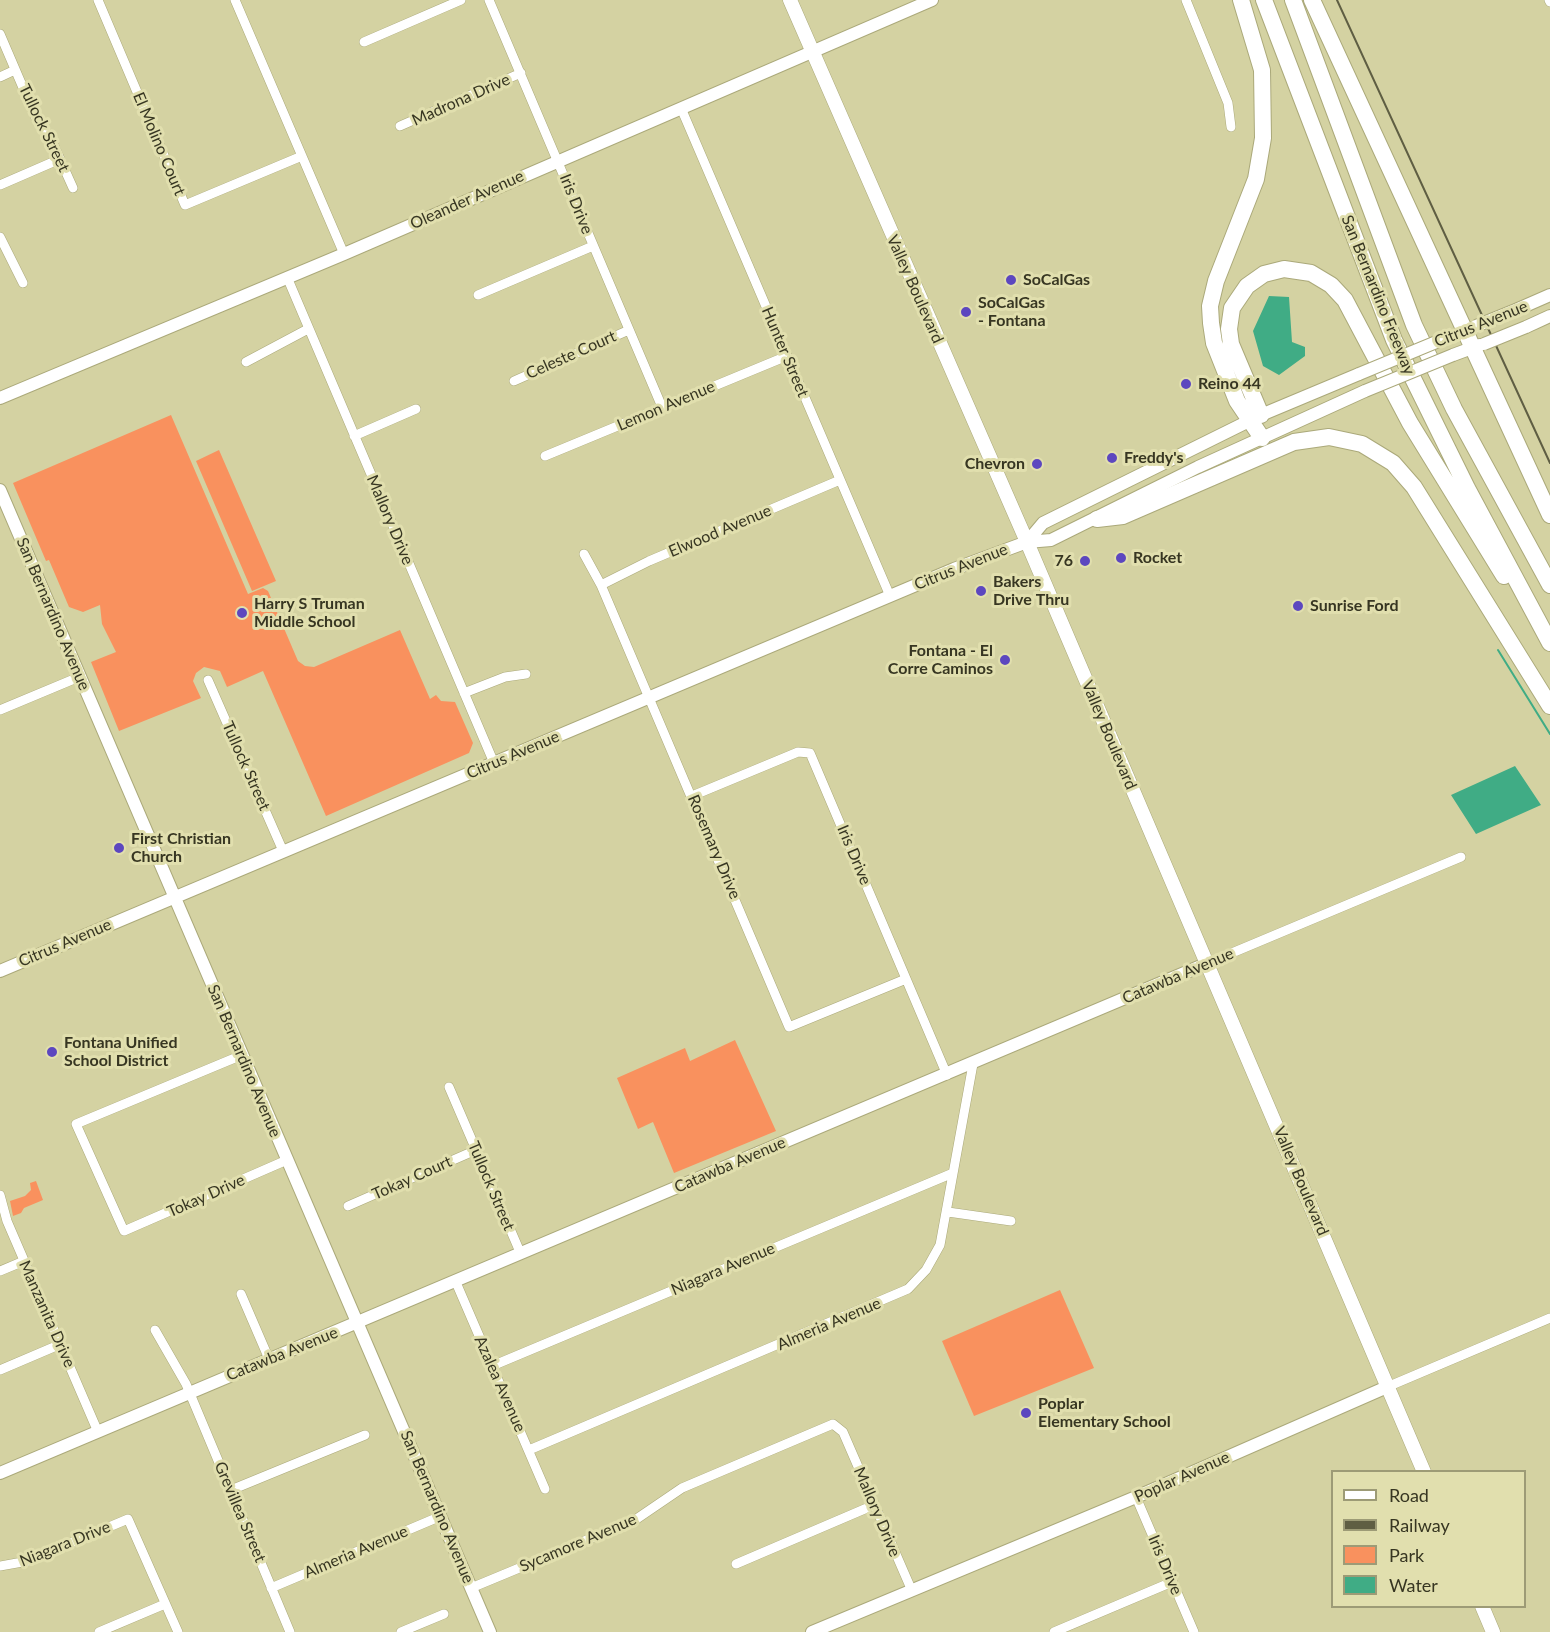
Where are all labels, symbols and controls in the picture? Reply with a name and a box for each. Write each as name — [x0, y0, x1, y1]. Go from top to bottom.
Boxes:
street label: Madrona Drive — [409, 70, 513, 130]
street label: Tullock Street — [14, 81, 74, 175]
street label: El Molino Court — [129, 89, 189, 199]
street label: Oleander Avenue — [407, 166, 527, 234]
street label: Iris Drive — [555, 171, 597, 237]
street label: San Bernardino Freeway — [1337, 212, 1419, 378]
street label: Valley Boulevard — [883, 232, 947, 346]
place label: SoCalGas — [1023, 270, 1090, 290]
marker: SoCalGas — [1004, 273, 1018, 287]
place label: SoCalGas - Fontana — [978, 293, 1046, 331]
street label: Citrus Avenue — [1432, 297, 1530, 351]
street label: Hunter Street — [757, 304, 813, 400]
marker: SoCalGas - Fontana — [959, 305, 973, 319]
street label: Celeste Court — [523, 327, 619, 383]
place label: Reino 44 — [1198, 374, 1261, 394]
street label: Lemon Avenue — [614, 377, 718, 435]
marker: Reino 44 — [1179, 377, 1193, 391]
place label: Freddy's — [1124, 448, 1184, 468]
marker: Freddy's — [1105, 451, 1119, 465]
place label: Chevron — [965, 454, 1025, 474]
marker: Chevron — [1030, 457, 1044, 471]
street label: Mallory Drive — [363, 472, 417, 568]
street label: Elwood Avenue — [666, 501, 774, 561]
street label: San Bernardino Avenue — [12, 535, 94, 693]
street label: Citrus Avenue — [912, 540, 1010, 594]
place label: Rocket — [1133, 548, 1182, 568]
place label: 76 — [1054, 551, 1073, 571]
marker: Rocket — [1114, 551, 1128, 565]
marker: 76 — [1078, 554, 1092, 568]
place label: Bakers Drive Thru — [993, 572, 1069, 610]
marker: Bakers Drive Thru — [974, 584, 988, 598]
place label: Harry S Truman Middle School — [254, 594, 365, 632]
place label: Sunrise Ford — [1310, 596, 1399, 616]
marker: Sunrise Ford — [1291, 599, 1305, 613]
marker: Harry S Truman Middle School — [235, 606, 249, 620]
place label: Fontana - El Corre Caminos — [888, 641, 993, 679]
marker: Fontana - El Corre Caminos — [998, 653, 1012, 667]
street label: Valley Boulevard — [1077, 678, 1141, 792]
street label: Tullock Street — [218, 719, 274, 813]
street label: Citrus Avenue — [464, 727, 562, 783]
street label: Rosemary Drive — [683, 792, 745, 902]
street label: Iris Drive — [833, 822, 875, 888]
place label: First Christian Church — [131, 829, 231, 867]
marker: First Christian Church — [112, 841, 126, 855]
street label: Citrus Avenue — [16, 915, 114, 971]
street label: Catawba Avenue — [1120, 944, 1236, 1008]
street label: San Bernardino Avenue — [203, 982, 285, 1140]
place label: Fontana Unified School District — [64, 1033, 177, 1071]
marker: Fontana Unified School District — [45, 1045, 59, 1059]
street label: Valley Boulevard — [1269, 1124, 1333, 1238]
street label: Catawba Avenue — [672, 1133, 788, 1197]
street label: Tullock Street — [464, 1138, 518, 1234]
street label: Tokay Court — [369, 1152, 455, 1204]
street label: Tokay Drive — [164, 1170, 248, 1222]
street label: Niagara Avenue — [668, 1239, 778, 1299]
street label: Manzanita Drive — [15, 1257, 79, 1371]
street label: Almeria Avenue — [774, 1294, 884, 1354]
street label: Catawba Avenue — [223, 1323, 341, 1385]
street label: Azalea Avenue — [470, 1333, 530, 1435]
place label: Poplar Elementary School — [1038, 1394, 1171, 1432]
marker: Poplar Elementary School — [1019, 1406, 1033, 1420]
street label: San Bernardino Avenue — [396, 1428, 478, 1586]
street label: Poplar Avenue — [1132, 1448, 1232, 1506]
street label: Grevillea Street — [210, 1459, 270, 1565]
street label: Mallory Drive — [850, 1464, 904, 1560]
legend — [1331, 1470, 1526, 1608]
text: Road — [1389, 1484, 1429, 1506]
street label: Sycamore Avenue — [517, 1510, 639, 1576]
text: Railway — [1389, 1514, 1450, 1536]
street label: Niagara Drive — [17, 1517, 113, 1571]
street label: Almeria Avenue — [301, 1522, 411, 1582]
street label: Iris Drive — [1144, 1532, 1186, 1598]
text: Park — [1389, 1544, 1424, 1566]
text: Water — [1389, 1574, 1438, 1596]

